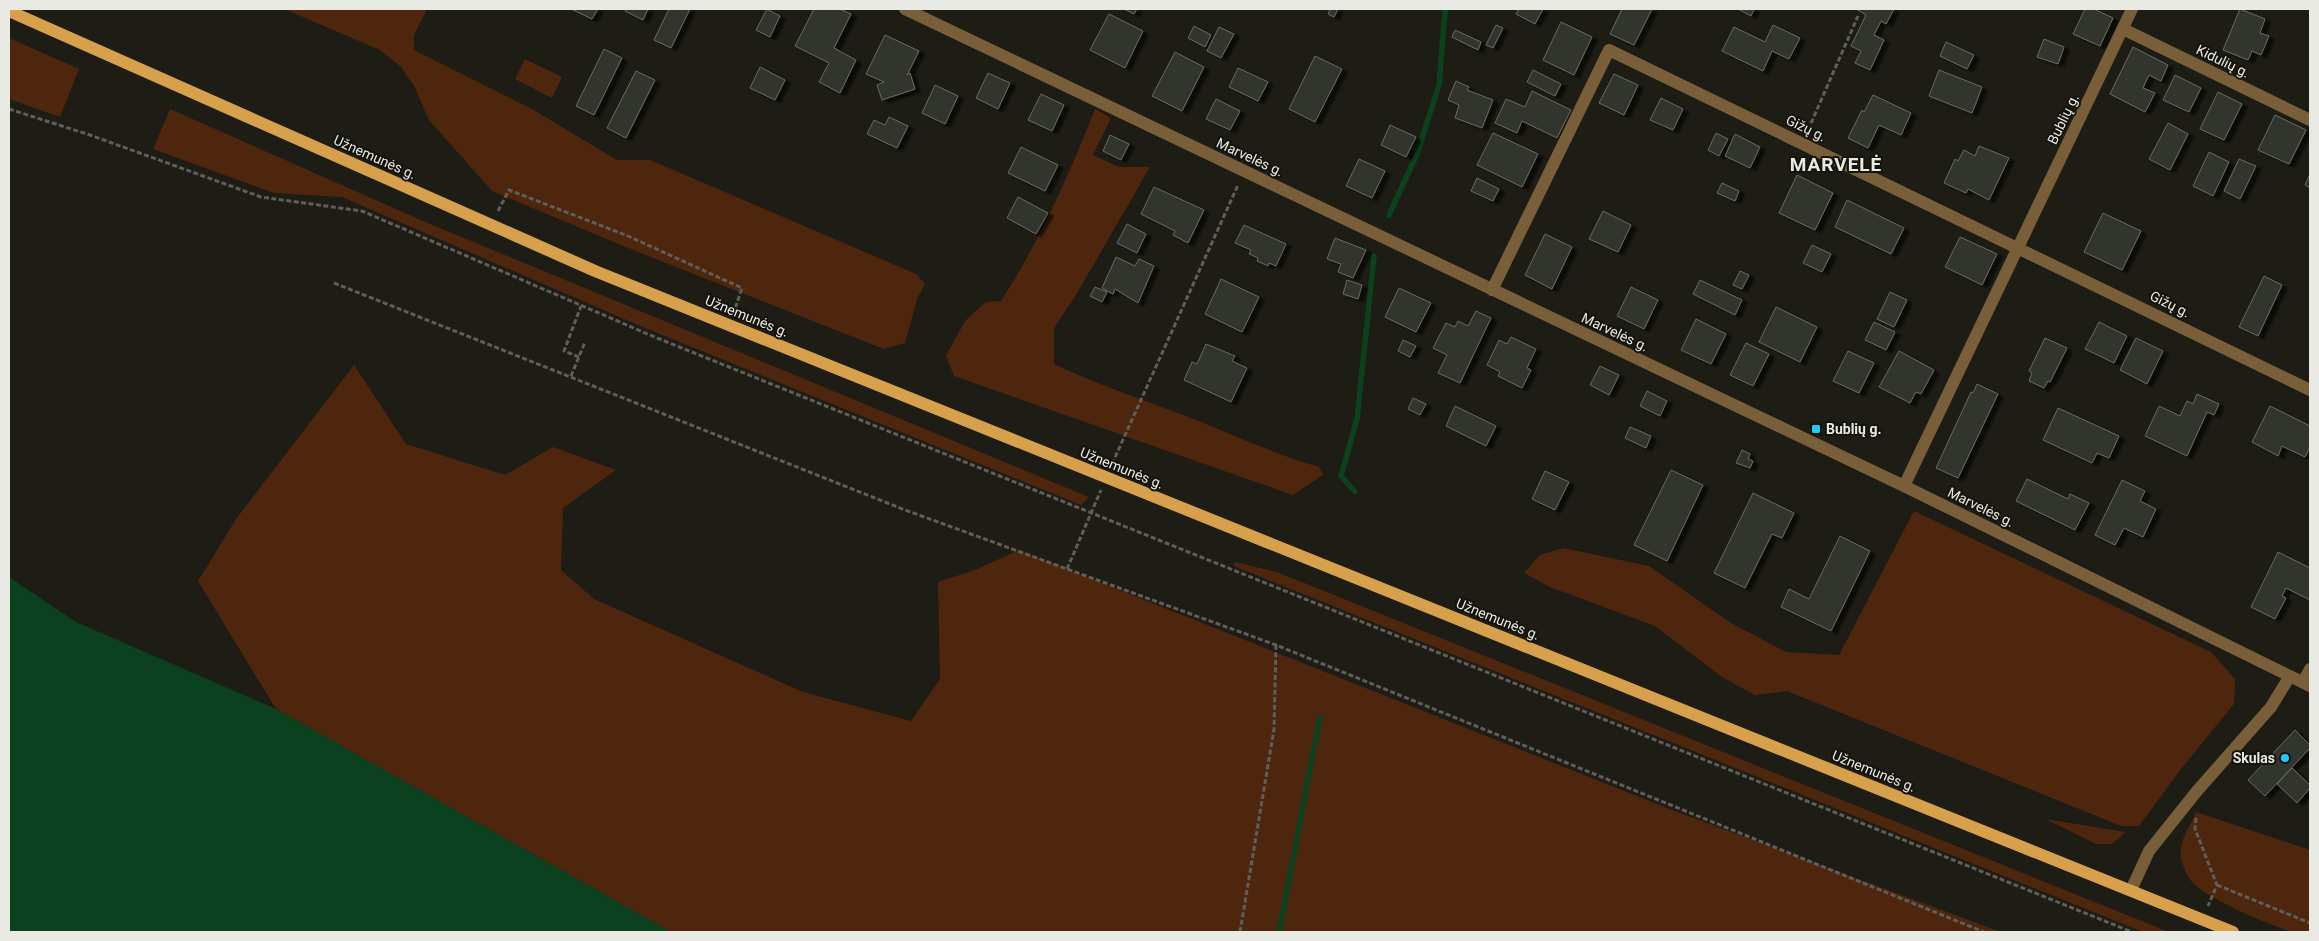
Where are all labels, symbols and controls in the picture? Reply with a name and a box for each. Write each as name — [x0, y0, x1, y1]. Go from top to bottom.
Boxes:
street label: Kidulių g. — [2194, 41, 2252, 81]
street label: Bublių g. — [2044, 91, 2082, 147]
street label: Gižų g. — [1783, 111, 1829, 145]
street label: Užnemunės g. — [331, 132, 419, 182]
street label: Marvelės g. — [1214, 135, 1286, 179]
district label: MARVELĖ — [1790, 153, 1882, 176]
street label: Gižų g. — [2147, 287, 2193, 321]
street label: Užnemunės g. — [703, 292, 791, 340]
street label: Marvelės g. — [1579, 310, 1651, 354]
place label: Bublių g. — [1826, 421, 1881, 437]
marker: Bublių g. — [1810, 423, 1822, 435]
street label: Užnemunės g. — [1078, 444, 1166, 492]
street label: Marvelės g. — [1945, 484, 2017, 530]
street label: Užnemunės g. — [1454, 595, 1542, 643]
street label: Užnemunės g. — [1830, 747, 1918, 795]
place label: Skulas — [2233, 750, 2275, 766]
marker: Skulas — [2279, 752, 2291, 764]

